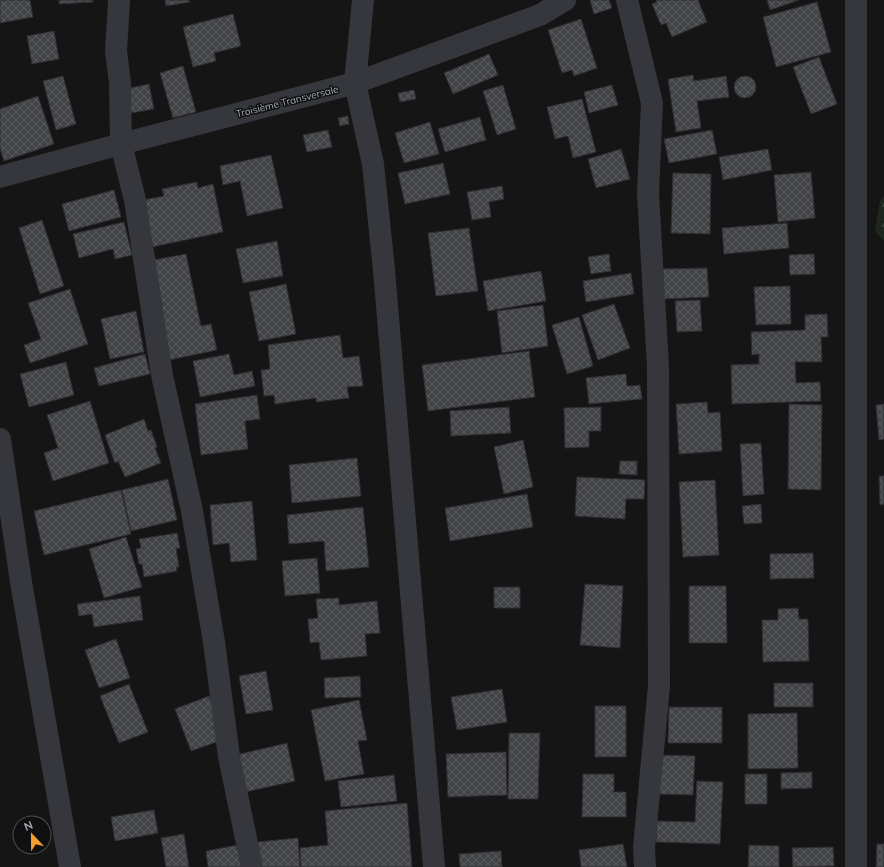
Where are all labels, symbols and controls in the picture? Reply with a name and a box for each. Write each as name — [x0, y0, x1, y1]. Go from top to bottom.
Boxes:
street label: Troisième Transversale — [235, 82, 340, 121]
north arrow — [12, 815, 52, 855]
text: N — [22, 818, 35, 834]

